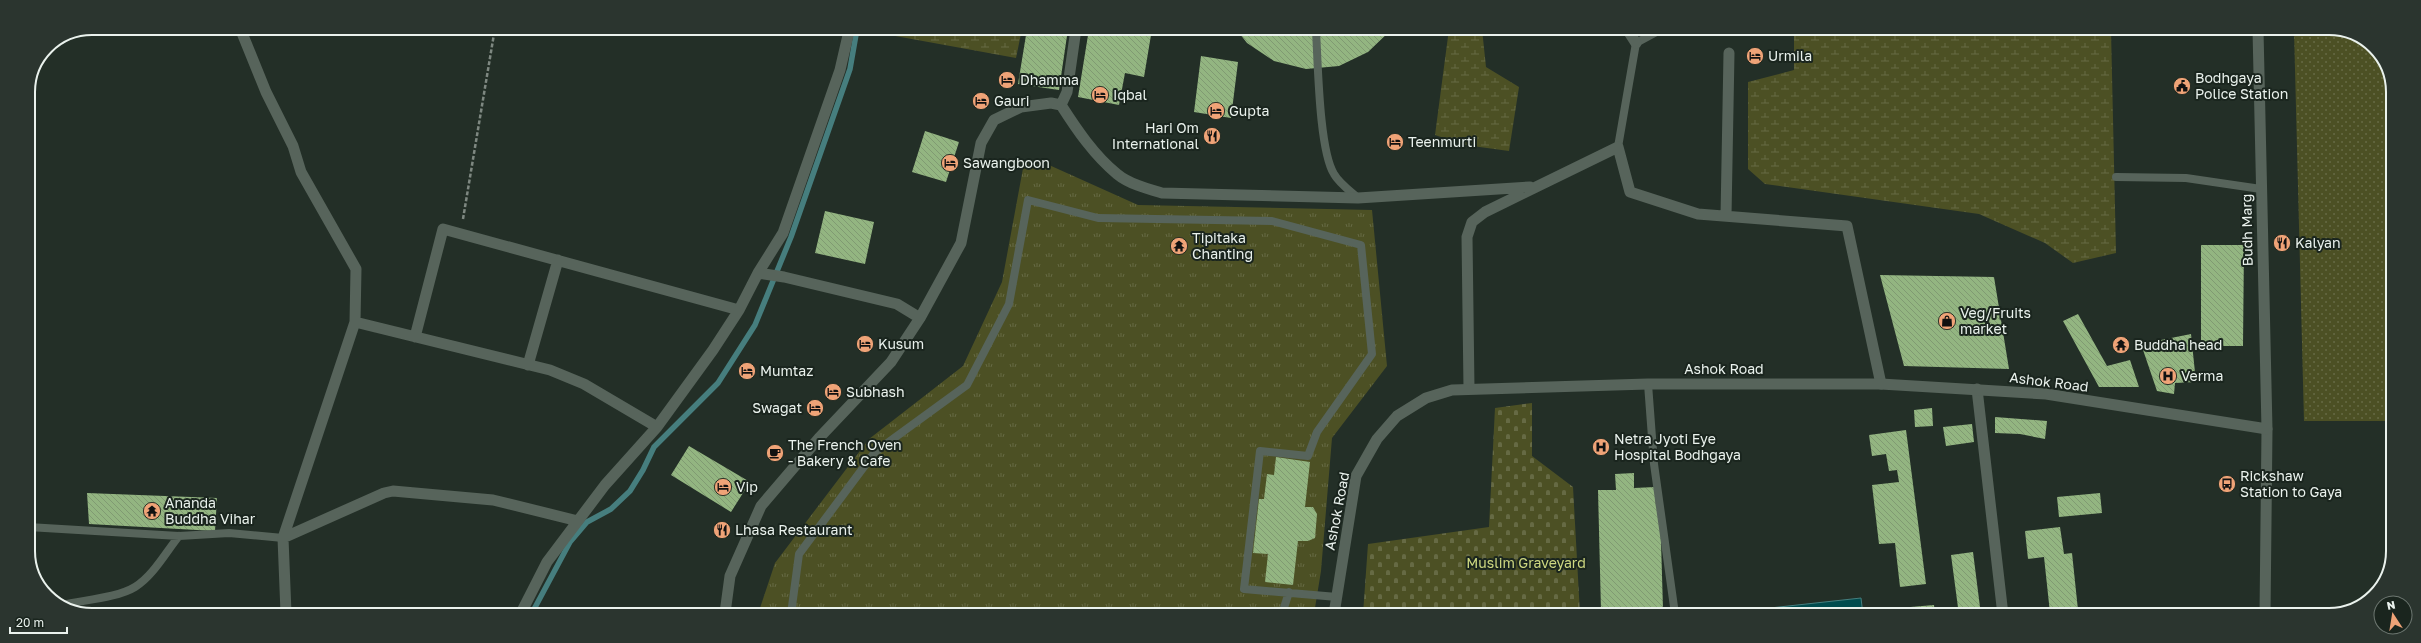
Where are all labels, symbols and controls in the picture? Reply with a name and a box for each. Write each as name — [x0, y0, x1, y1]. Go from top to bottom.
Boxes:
hotel icon: Urmila — [1745, 46, 1765, 66]
place label: Urmila — [1768, 47, 1812, 64]
place label: Bodhgaya Police Station — [2195, 69, 2288, 102]
hotel icon: Dhamma — [997, 70, 1017, 90]
place label: Dhamma — [1020, 71, 1079, 88]
public building icon: Bodhgaya Police Station — [2172, 76, 2192, 96]
hotel icon: Iqbal — [1090, 85, 1110, 105]
place label: Iqbal — [1113, 86, 1147, 103]
hotel icon: Gauri — [971, 91, 991, 111]
place label: Gauri — [994, 92, 1029, 109]
hotel icon: Gupta — [1206, 101, 1226, 121]
place label: Gupta — [1229, 102, 1269, 119]
place label: Hari Om International — [1112, 119, 1199, 152]
restaurant icon: Hari Om International — [1202, 126, 1222, 146]
hotel icon: Teenmurti — [1385, 132, 1405, 152]
place label: Teenmurti — [1408, 133, 1476, 150]
hotel icon: Sawangboon — [940, 153, 960, 173]
place label: Sawangboon — [963, 154, 1050, 171]
street label: Budh Marg — [2237, 194, 2256, 266]
place label: Tipitaka Chanting — [1192, 229, 1253, 262]
restaurant icon: Kalyan — [2272, 233, 2292, 253]
place label: Kalyan — [2295, 234, 2341, 251]
temple icon: Tipitaka Chanting — [1169, 236, 1189, 256]
place label: Veg/Fruits market — [1960, 304, 2031, 337]
shop icon: Veg/Fruits market — [1937, 311, 1957, 331]
hotel icon: Kusum — [855, 334, 875, 354]
place label: Kusum — [878, 335, 924, 352]
temple icon: Buddha head — [2111, 335, 2131, 355]
place label: Buddha head — [2134, 336, 2222, 353]
street label: Ashok Road — [1684, 360, 1764, 377]
hotel icon: Mumtaz — [737, 361, 757, 381]
place label: Mumtaz — [760, 362, 813, 379]
hospital icon: Verma — [2158, 366, 2178, 386]
place label: Verma — [2181, 367, 2223, 384]
street label: Ashok Road — [2009, 368, 2090, 395]
hotel icon: Subhash — [823, 382, 843, 402]
place label: Subhash — [846, 383, 905, 400]
hotel icon: Swagat — [805, 398, 825, 418]
place label: Swagat — [752, 399, 802, 416]
place label: Netra Jyoti Eye Hospital Bodhgaya — [1614, 430, 1741, 463]
place label: The French Oven - Bakery & Cafe — [788, 436, 902, 469]
hospital icon: Netra Jyoti Eye Hospital Bodhgaya — [1591, 437, 1611, 457]
cafe icon: The French Oven - Bakery & Cafe — [765, 443, 785, 463]
place label: Rickshaw Station to Gaya — [2240, 467, 2342, 500]
street label: Ashok Road — [1321, 470, 1352, 552]
bus stop icon: Rickshaw Station to Gaya — [2217, 474, 2237, 494]
hotel icon: Vip — [713, 477, 733, 497]
place label: Vip — [736, 478, 758, 495]
place label: Ananda Buddha Vihar — [165, 494, 256, 527]
temple icon: Ananda Buddha Vihar — [142, 501, 162, 521]
restaurant icon: Lhasa Restaurant — [712, 520, 732, 540]
place label: Lhasa Restaurant — [735, 521, 853, 538]
park label: Muslim Graveyard — [1466, 554, 1586, 571]
north arrow — [2373, 595, 2413, 635]
text: N — [2385, 598, 2396, 612]
scale bar — [10, 609, 67, 635]
text: 20 m — [16, 615, 44, 630]

